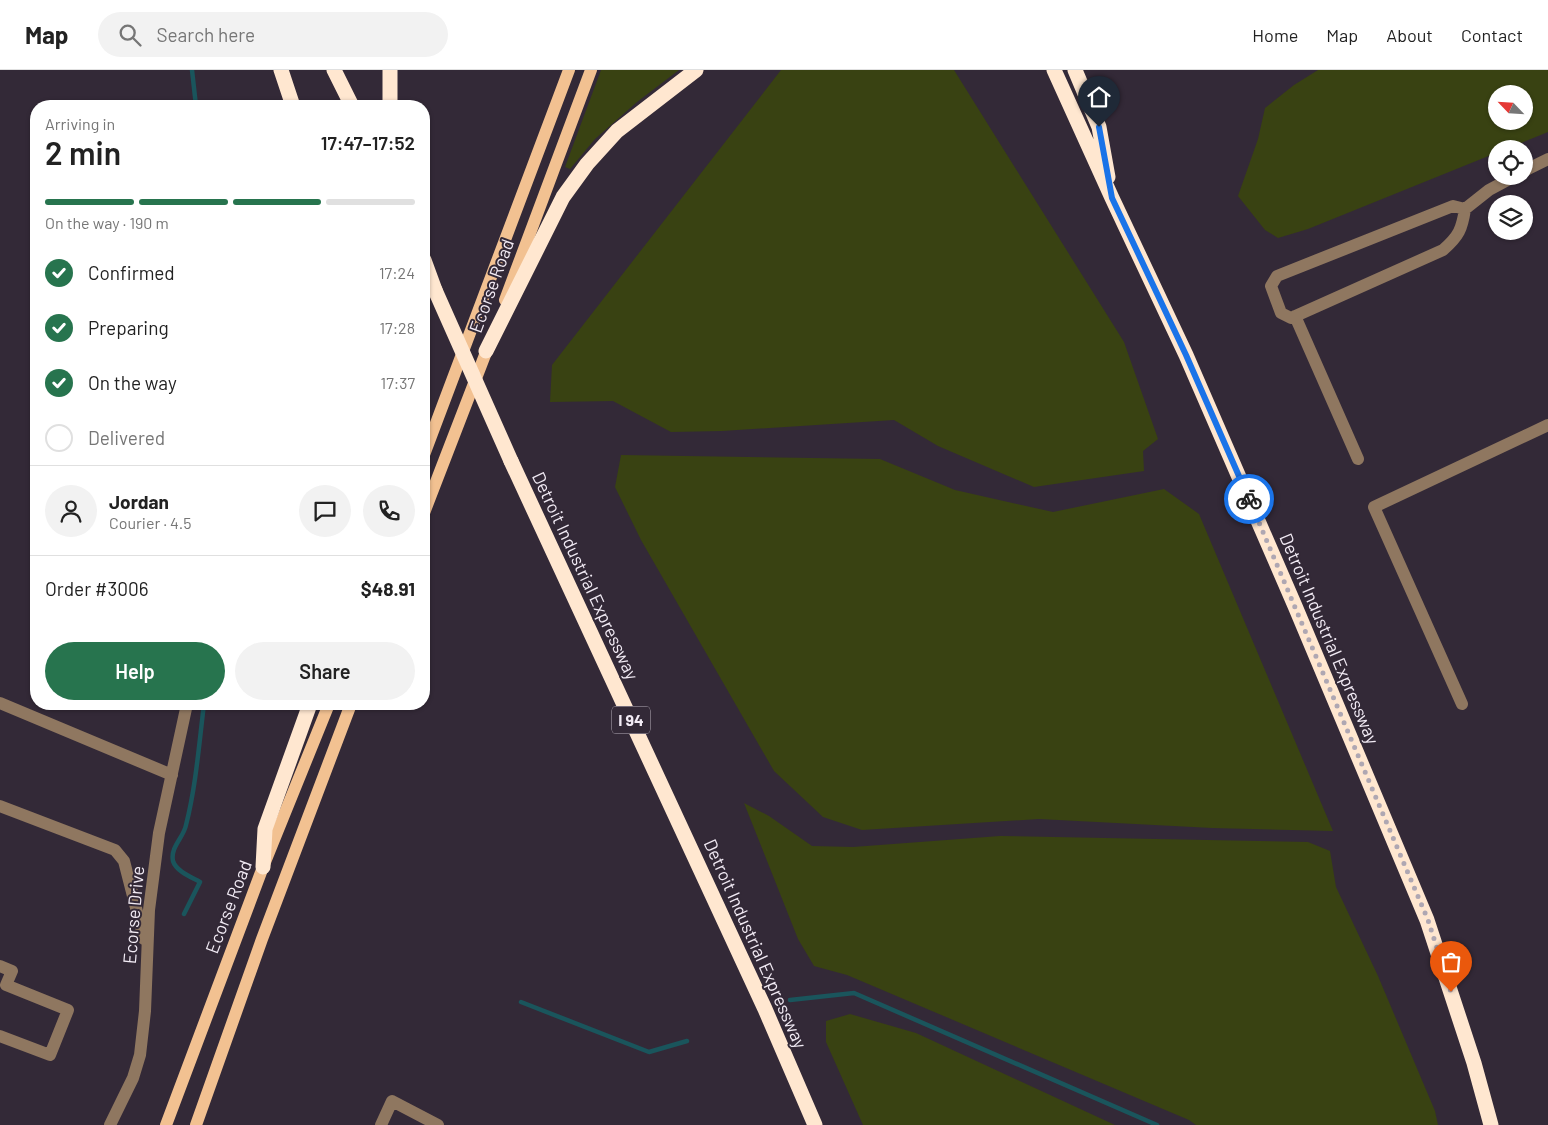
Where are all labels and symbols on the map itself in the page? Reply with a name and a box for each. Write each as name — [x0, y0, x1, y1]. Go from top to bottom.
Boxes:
pin — [1078, 76, 1120, 127]
north arrow — [1488, 85, 1532, 130]
street label: Ecorse Road — [464, 236, 518, 336]
street label: Detroit Industrial Expressway — [528, 468, 644, 683]
courier — [1224, 474, 1274, 524]
street label: Detroit Industrial Expressway — [1275, 530, 1384, 747]
road number: I 94 — [612, 706, 650, 734]
street label: Detroit Industrial Expressway — [700, 835, 812, 1052]
street label: Ecorse Road — [200, 857, 256, 956]
street label: Ecorse Drive — [118, 865, 148, 965]
pin — [1430, 941, 1472, 992]

